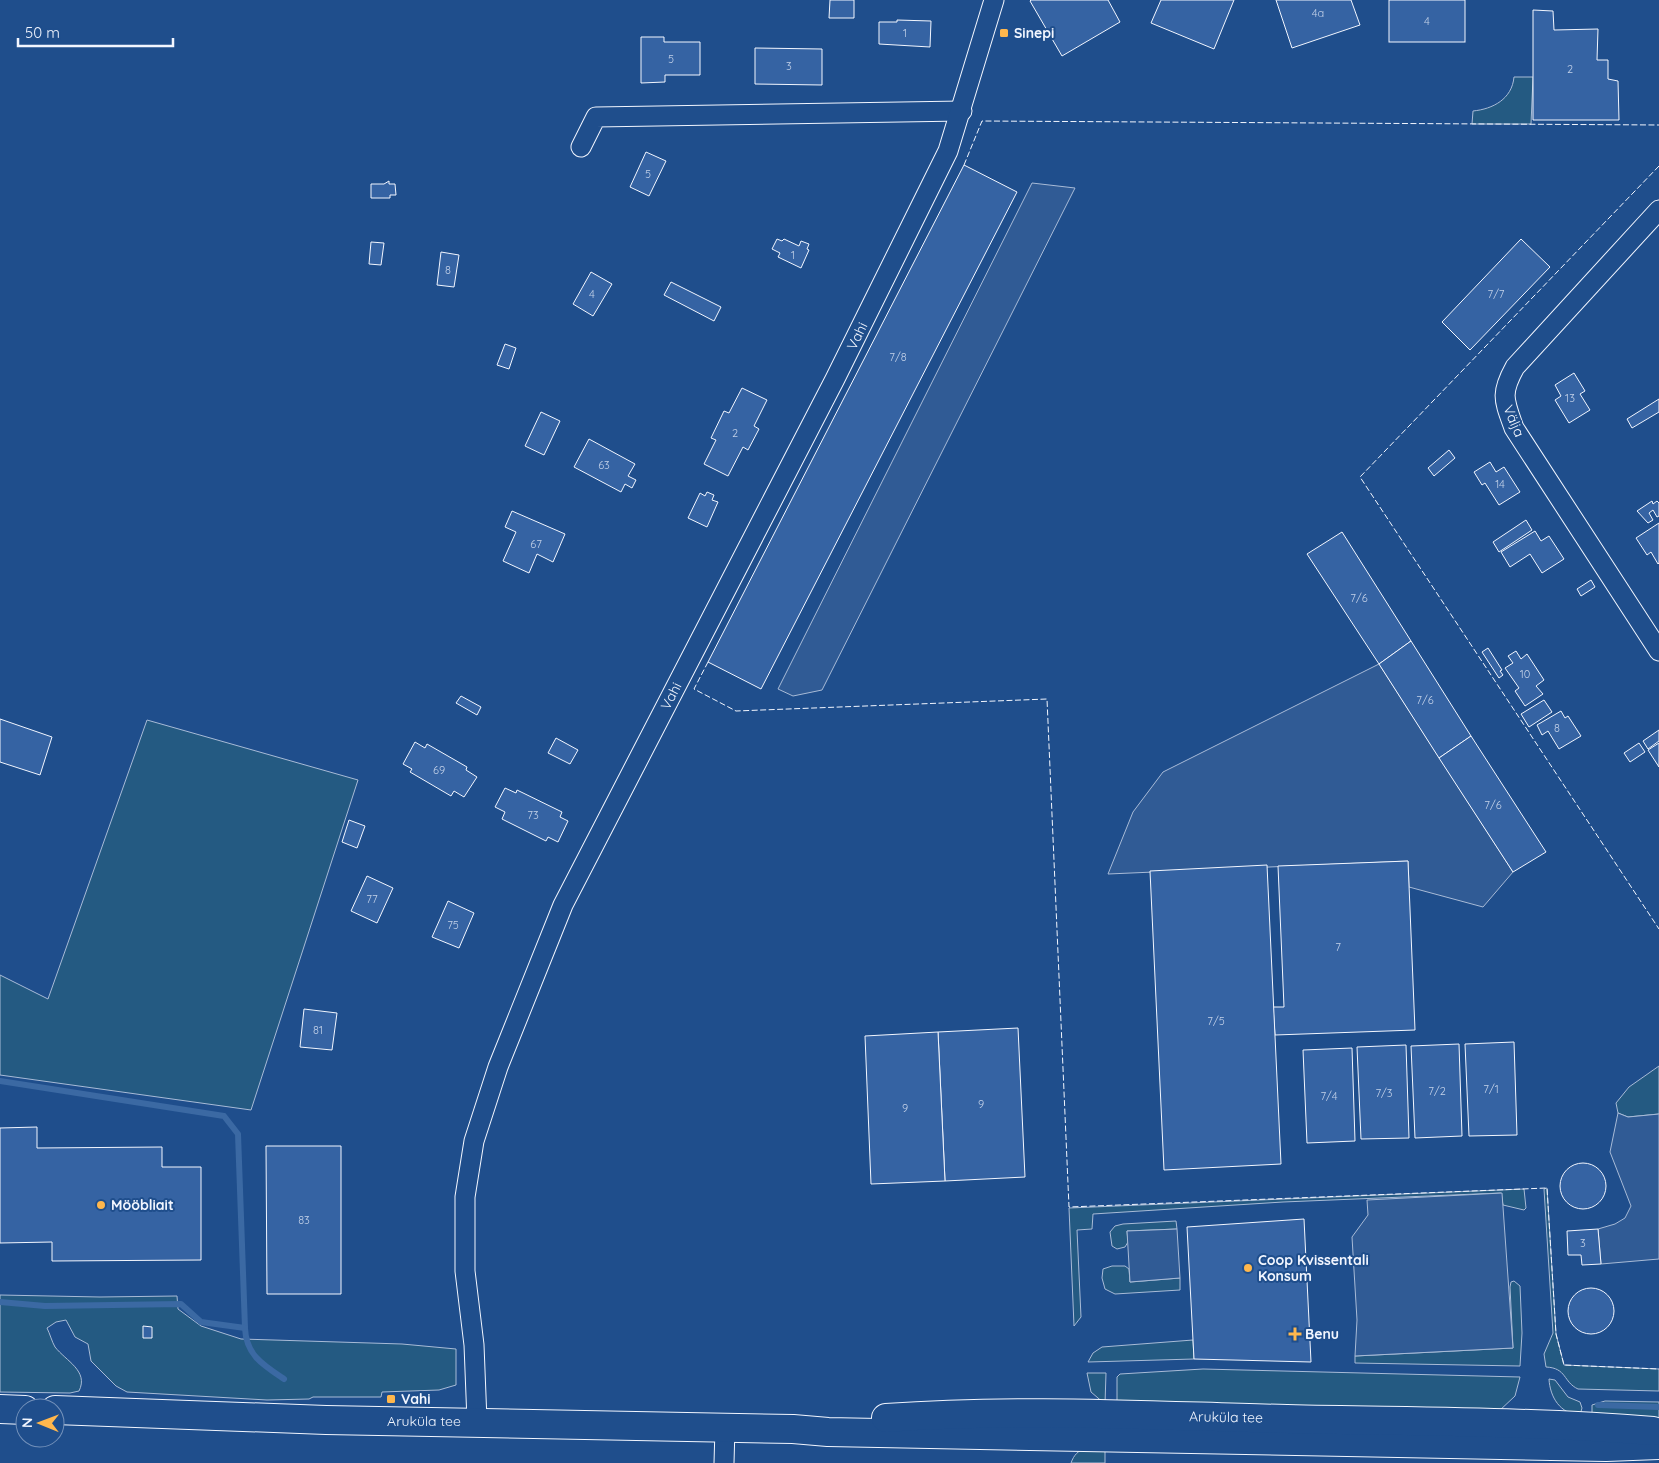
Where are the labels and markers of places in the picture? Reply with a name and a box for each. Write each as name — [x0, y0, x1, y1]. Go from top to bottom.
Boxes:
place label: Sinepi — [1014, 24, 1054, 42]
marker: Sinepi — [998, 27, 1010, 39]
place label: Mööbliait — [111, 1196, 174, 1214]
marker: Mööbliait — [95, 1199, 107, 1211]
place label: Coop Kvissentali Konsum — [1258, 1251, 1369, 1285]
marker: Coop Kvissentali Konsum — [1242, 1262, 1254, 1274]
place label: Benu — [1305, 1325, 1339, 1343]
marker: Benu — [1289, 1328, 1301, 1340]
place label: Vahi — [401, 1390, 431, 1408]
marker: Vahi — [385, 1393, 397, 1405]

